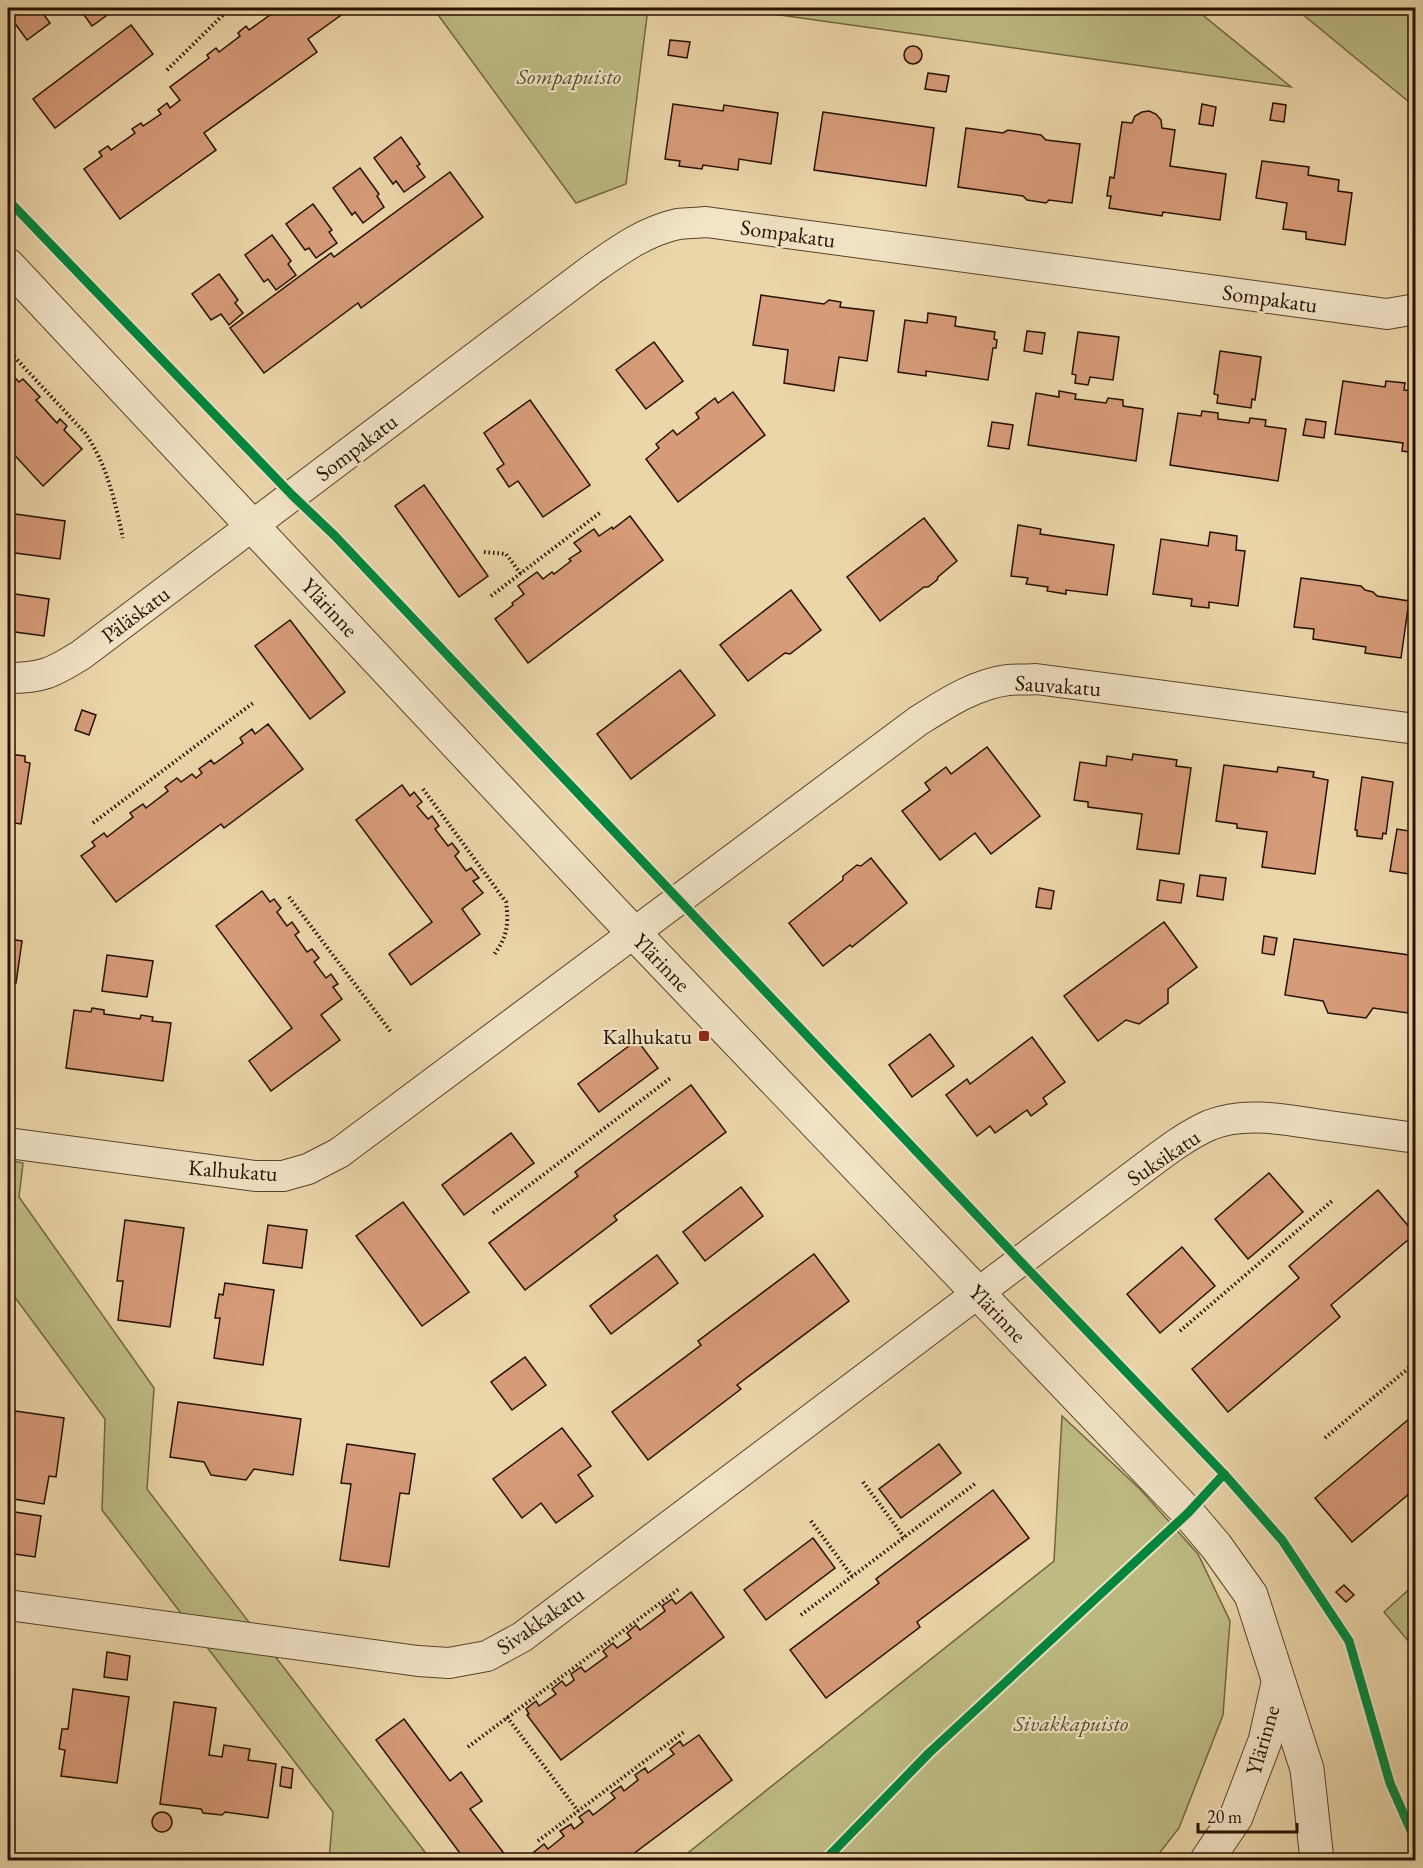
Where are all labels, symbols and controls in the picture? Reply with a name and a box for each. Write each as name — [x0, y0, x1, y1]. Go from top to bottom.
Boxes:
park label: Sompapuisto — [516, 62, 621, 91]
street label: Sompakatu — [739, 212, 838, 255]
street label: Sompakatu — [1221, 277, 1320, 320]
street label: Sompakatu — [309, 407, 404, 488]
street label: Ylärinne — [295, 571, 365, 644]
street label: Päläskatu — [95, 579, 176, 650]
street label: Sauvakatu — [1014, 668, 1102, 703]
street label: Ylärinne — [626, 927, 697, 998]
place label: Kalhukatu — [602, 1022, 692, 1051]
marker: Kalhukatu — [697, 1029, 711, 1043]
street label: Suksikatu — [1121, 1122, 1206, 1192]
street label: Kalhukatu — [187, 1153, 279, 1188]
street label: Ylärinne — [962, 1278, 1033, 1349]
street label: Sivakkakatu — [491, 1579, 590, 1661]
street label: Ylärinne — [1239, 1701, 1286, 1778]
park label: Sivakkapuisto — [1013, 1709, 1128, 1738]
scale bar — [1198, 1796, 1297, 1834]
text: 20 m — [1207, 1805, 1242, 1828]

